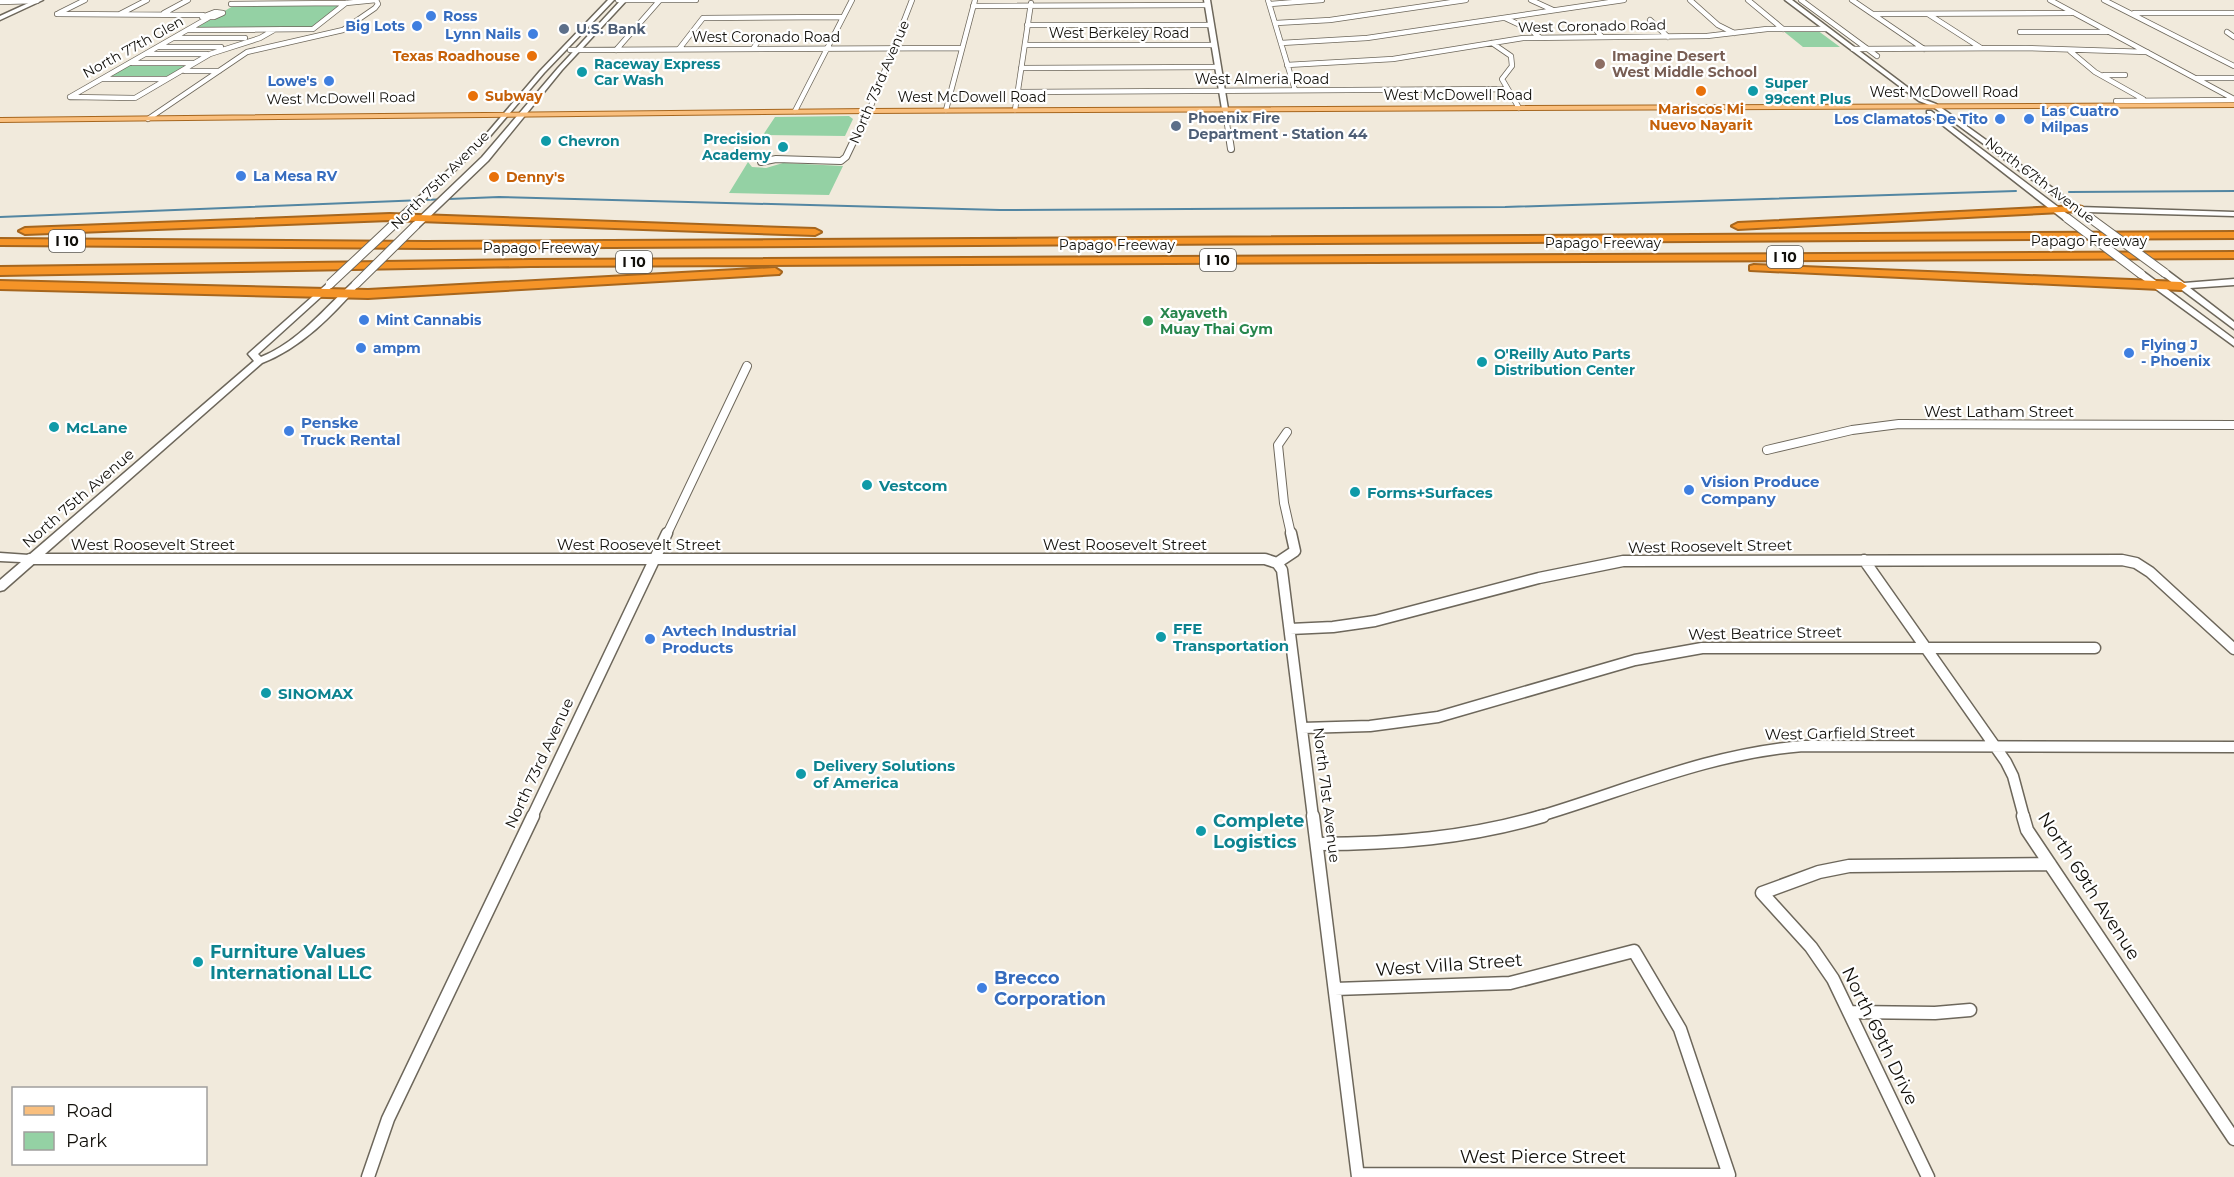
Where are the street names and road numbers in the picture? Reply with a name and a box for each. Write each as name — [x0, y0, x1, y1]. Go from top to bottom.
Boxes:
street label: North 77th Glen — [79, 12, 187, 82]
street label: West Coronado Road — [1518, 16, 1666, 36]
street label: North 73rd Avenue — [845, 18, 913, 146]
street label: West Berkeley Road — [1049, 24, 1189, 42]
street label: West Coronado Road — [692, 28, 840, 46]
street label: West Almeria Road — [1195, 70, 1329, 88]
street label: West McDowell Road — [1869, 83, 2019, 101]
street label: West McDowell Road — [1383, 86, 1533, 104]
street label: West McDowell Road — [266, 88, 416, 108]
street label: West McDowell Road — [897, 88, 1047, 106]
street label: North 75th Avenue — [387, 127, 493, 233]
street label: North 67th Avenue — [1982, 133, 2098, 227]
road number: I 10 — [49, 230, 85, 252]
street label: Papago Freeway — [2031, 232, 2148, 250]
street label: Papago Freeway — [1545, 234, 1662, 252]
street label: Papago Freeway — [1059, 236, 1176, 254]
street label: Papago Freeway — [483, 239, 600, 257]
road number: I 10 — [1767, 246, 1803, 268]
road number: I 10 — [1200, 249, 1236, 271]
road number: I 10 — [616, 251, 652, 273]
street label: West Latham Street — [1924, 402, 2074, 421]
street label: North 75th Avenue — [18, 444, 138, 552]
street label: West Roosevelt Street — [71, 535, 235, 554]
street label: West Roosevelt Street — [557, 535, 721, 554]
street label: West Roosevelt Street — [1043, 535, 1207, 554]
street label: West Roosevelt Street — [1628, 535, 1792, 557]
street label: West Beatrice Street — [1688, 622, 1842, 644]
street label: North 73rd Avenue — [500, 695, 578, 831]
street label: West Garfield Street — [1765, 722, 1915, 744]
street label: North 71st Avenue — [1309, 726, 1345, 864]
street label: North 69th Avenue — [2033, 808, 2145, 964]
street label: West Villa Street — [1375, 949, 1523, 981]
street label: North 69th Drive — [1837, 963, 1923, 1109]
street label: West Pierce Street — [1460, 1146, 1626, 1168]

